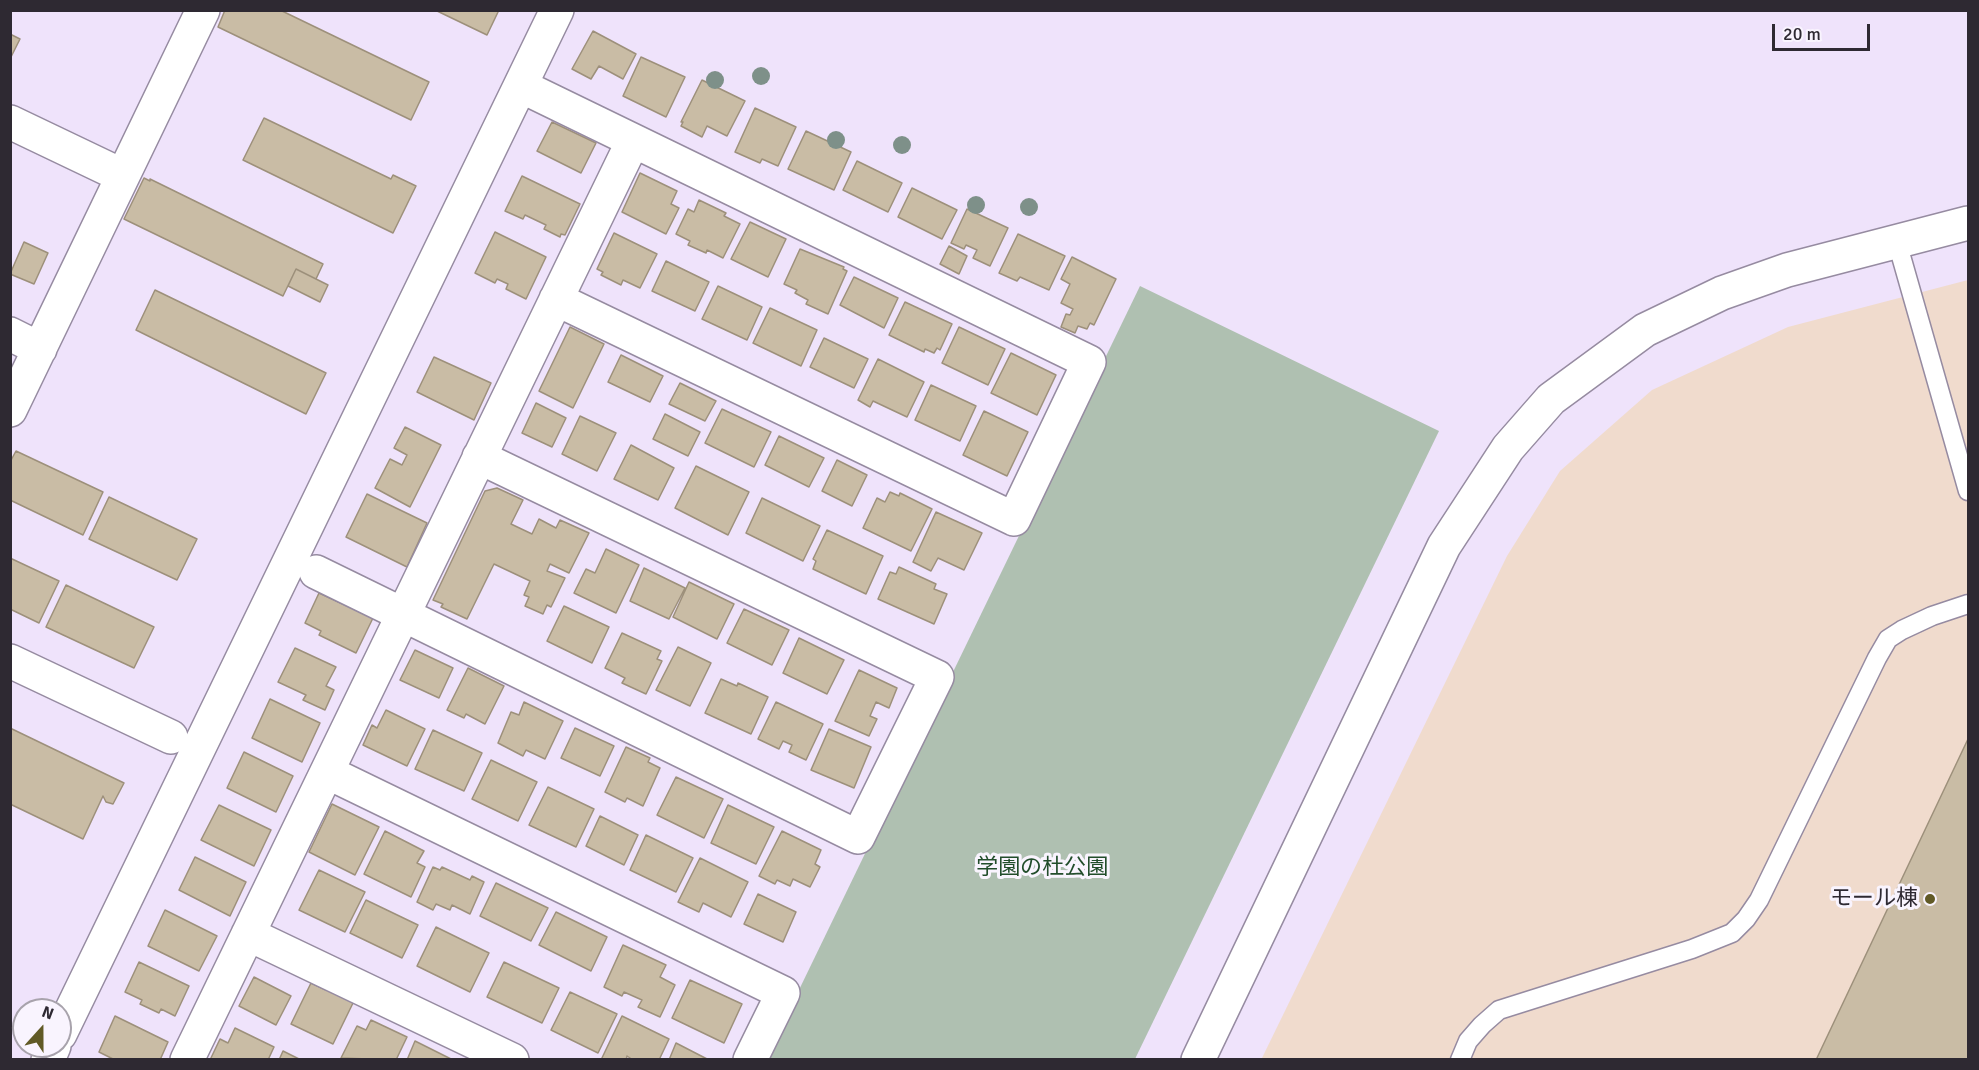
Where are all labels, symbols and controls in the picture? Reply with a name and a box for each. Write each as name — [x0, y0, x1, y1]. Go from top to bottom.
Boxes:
scale bar — [1775, 12, 1872, 50]
text: 20 m — [1783, 23, 1821, 45]
park label: 学園の杜公園 — [976, 855, 1108, 881]
place label: モール棟 — [1830, 886, 1918, 912]
marker: モール棟 — [1923, 892, 1937, 906]
north arrow — [12, 998, 72, 1058]
text: N — [39, 1002, 57, 1024]

